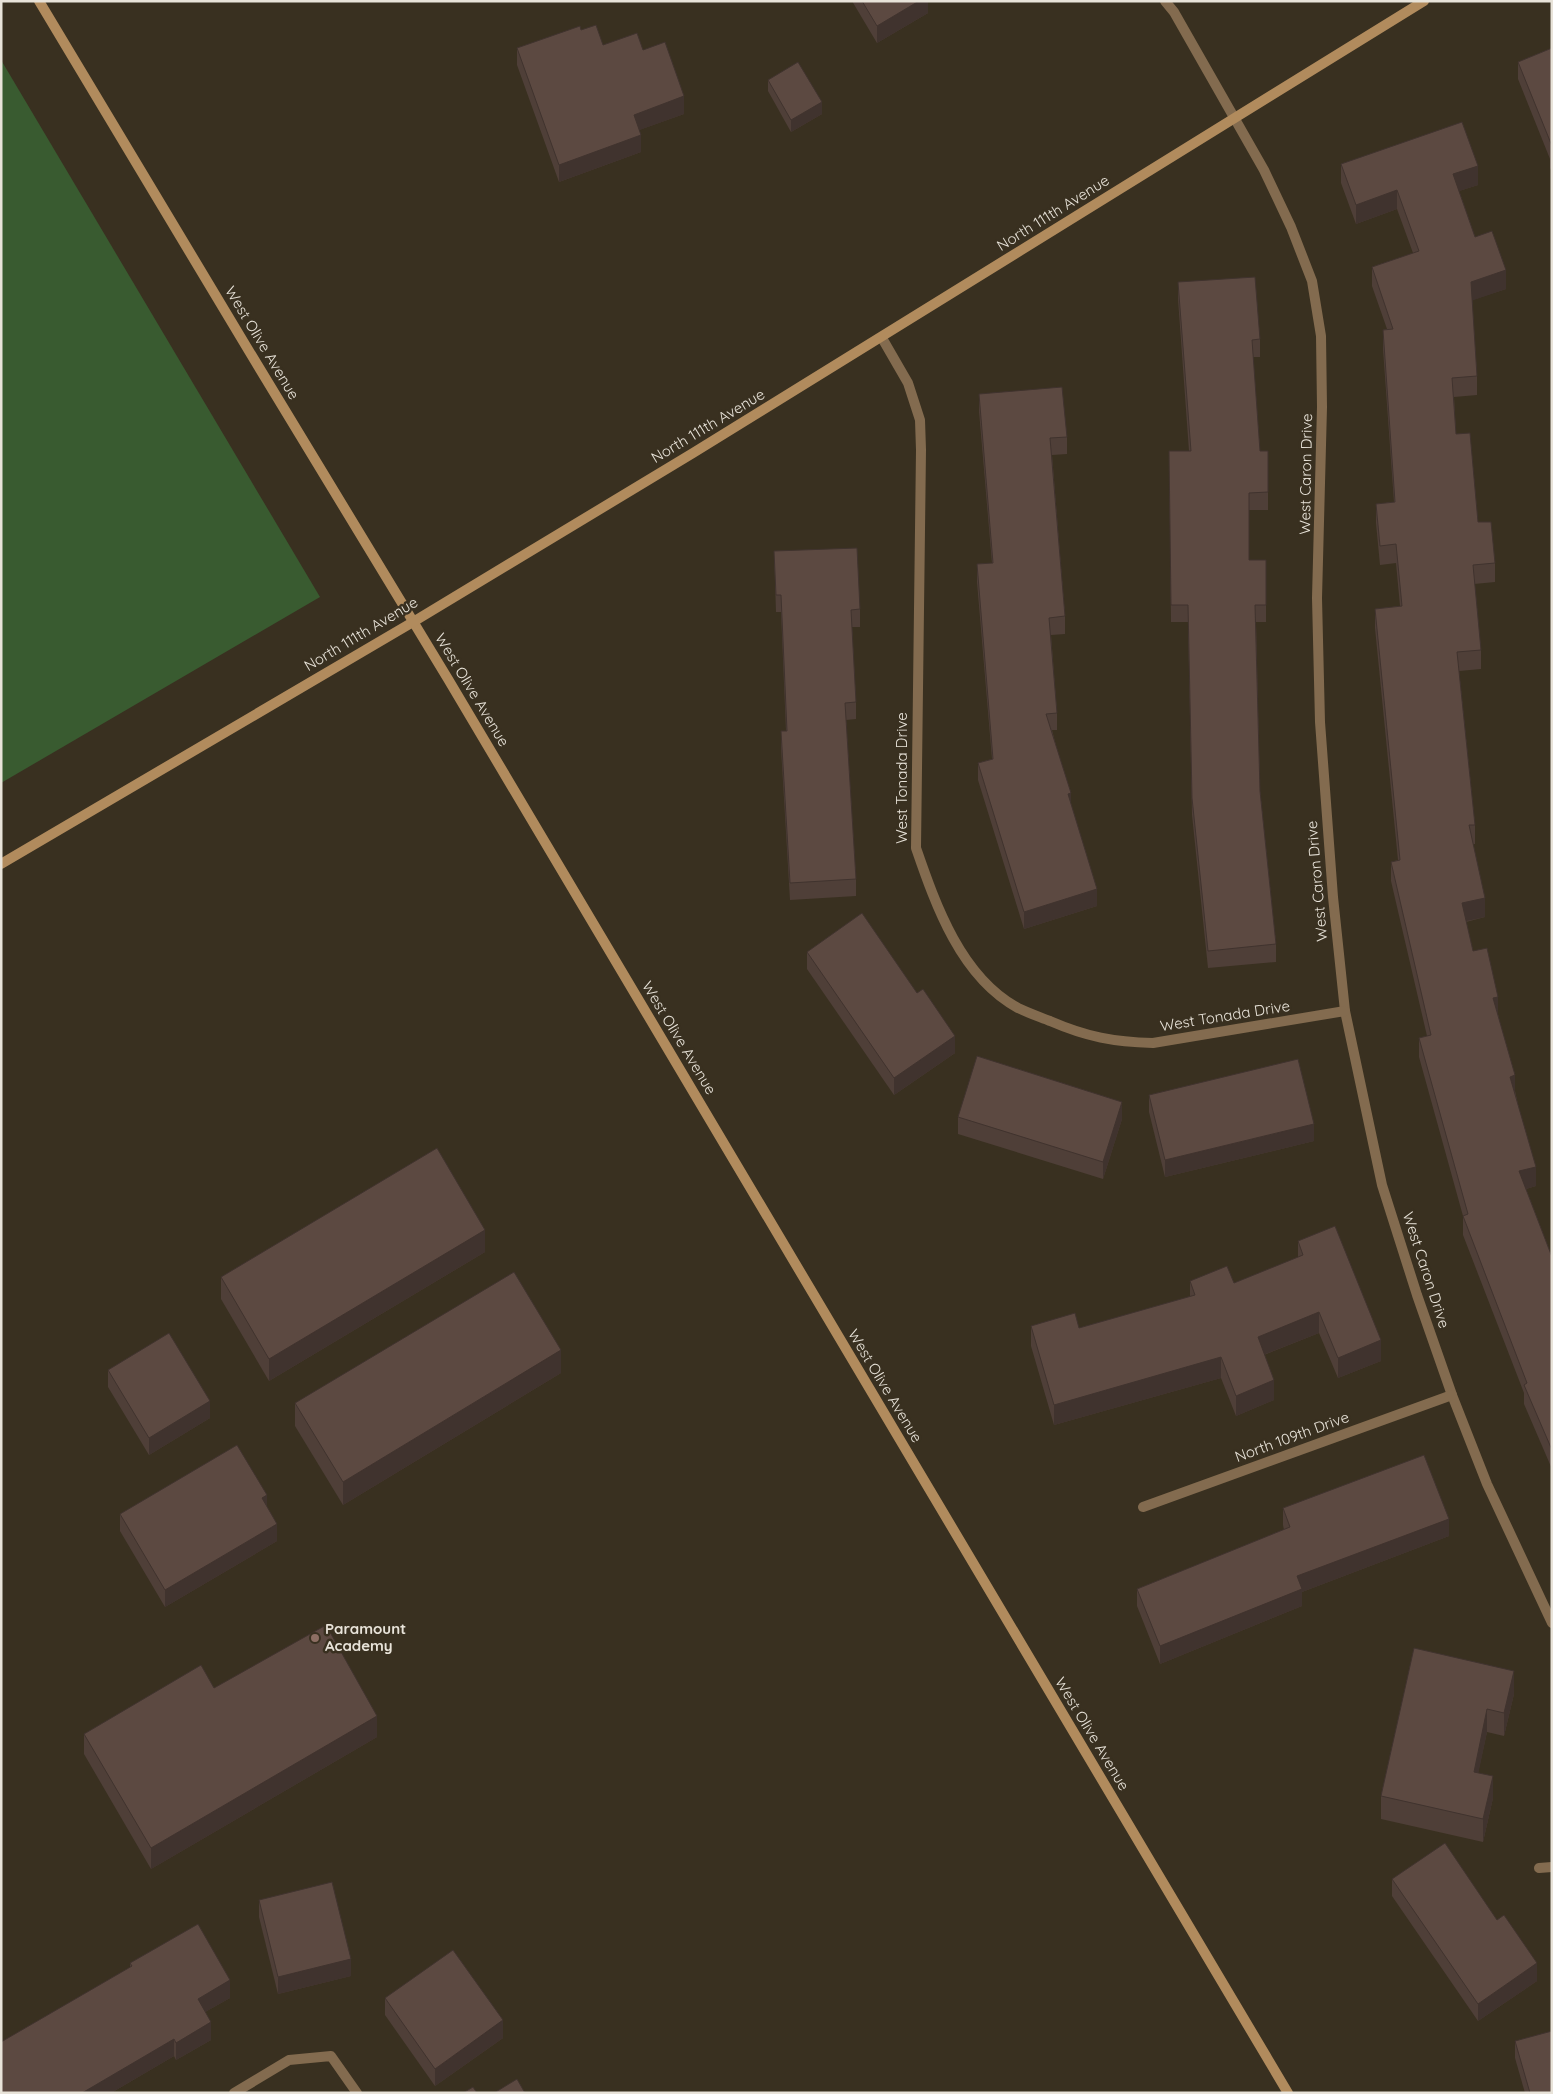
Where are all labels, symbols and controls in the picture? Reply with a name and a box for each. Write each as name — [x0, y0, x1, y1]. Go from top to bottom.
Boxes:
street label: North 111th Avenue — [993, 170, 1113, 255]
street label: West Olive Avenue — [221, 283, 304, 403]
street label: North 111th Avenue — [648, 384, 768, 467]
street label: West Caron Drive — [1295, 413, 1316, 535]
street label: North 111th Avenue — [301, 592, 421, 675]
street label: West Olive Avenue — [431, 630, 514, 750]
street label: West Tonada Drive — [892, 712, 911, 844]
street label: West Caron Drive — [1302, 820, 1331, 942]
street label: West Olive Avenue — [638, 978, 721, 1098]
street label: West Tonada Drive — [1159, 996, 1291, 1035]
street label: West Caron Drive — [1399, 1209, 1454, 1330]
street label: West Olive Avenue — [844, 1326, 927, 1446]
street label: North 109th Drive — [1232, 1407, 1352, 1466]
place label: Paramount Academy — [325, 1619, 406, 1655]
marker: Paramount Academy — [309, 1632, 321, 1644]
street label: West Olive Avenue — [1051, 1674, 1134, 1794]

